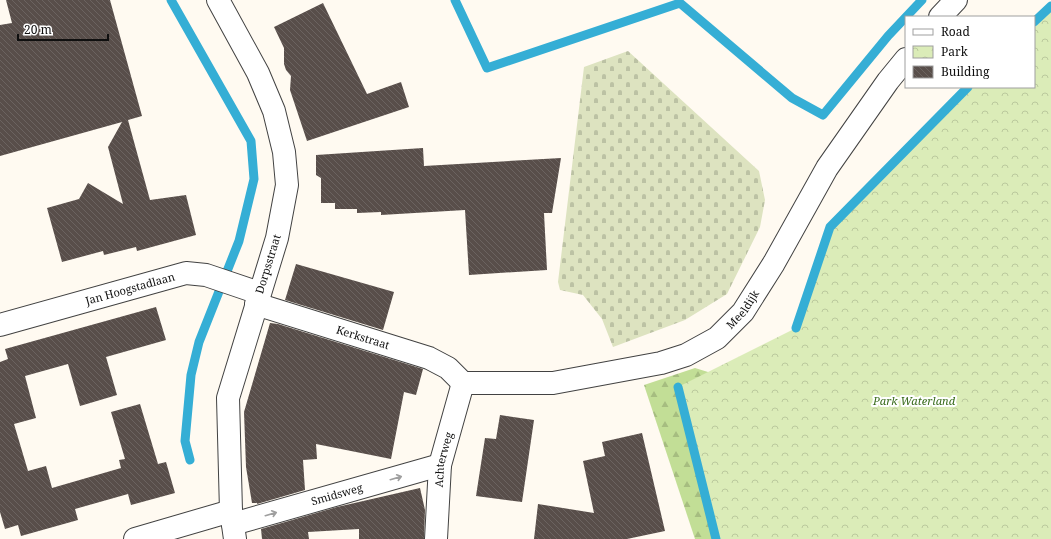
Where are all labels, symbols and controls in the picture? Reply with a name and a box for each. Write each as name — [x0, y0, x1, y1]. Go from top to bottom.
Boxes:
scale bar — [18, 16, 108, 42]
legend — [905, 16, 1035, 88]
text: 20 m — [24, 21, 52, 38]
text: Road — [941, 23, 971, 40]
text: Park — [941, 43, 969, 60]
text: Building — [941, 63, 990, 80]
street label: Dorpsstraat — [251, 232, 284, 295]
street label: Jan Hoogstadlaan — [82, 269, 176, 308]
street label: Meeldijk — [722, 286, 762, 332]
street label: Kerkstraat — [335, 322, 392, 352]
park label: Park Waterland — [872, 393, 956, 408]
street label: Achterweg — [431, 430, 456, 488]
one-way arrow — [389, 473, 402, 481]
street label: Smidsweg — [309, 479, 364, 508]
one-way arrow — [264, 510, 277, 517]

